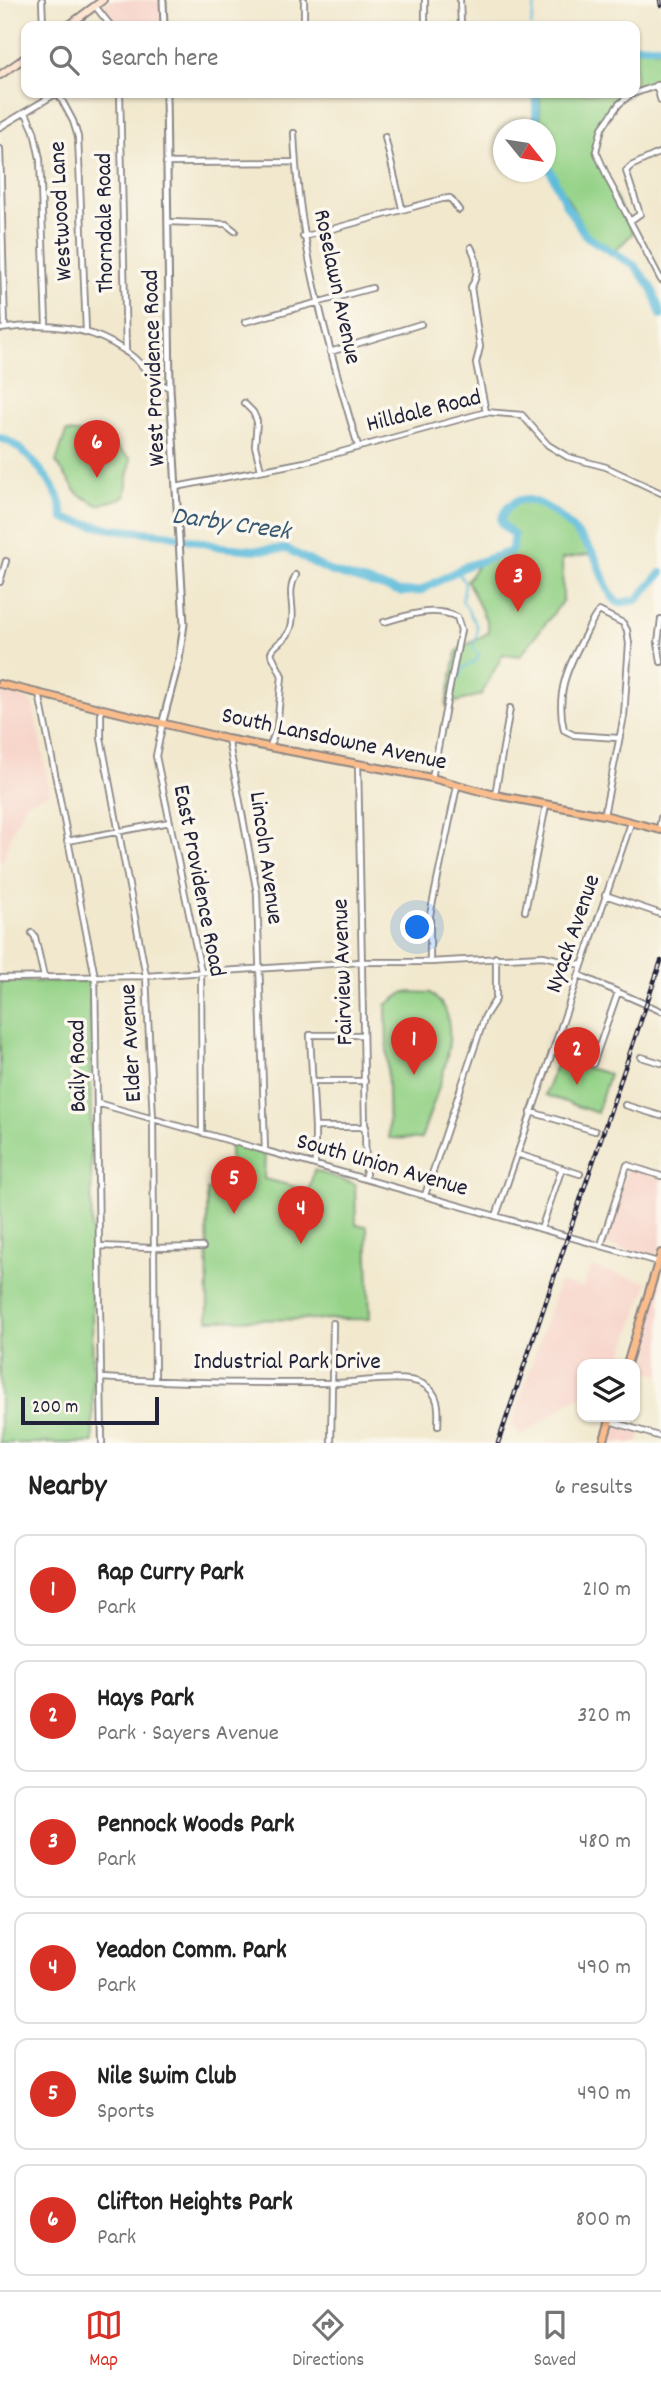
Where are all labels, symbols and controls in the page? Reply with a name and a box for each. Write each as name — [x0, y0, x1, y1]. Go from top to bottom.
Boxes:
search box — [21, 21, 640, 98]
icon: search — [45, 41, 83, 79]
text: Search here — [101, 41, 219, 78]
north arrow — [493, 119, 556, 182]
street label: Westwood Lane — [41, 140, 83, 282]
street label: Thorndale Road — [88, 152, 124, 294]
street label: Roselawn Avenue — [303, 206, 369, 368]
street label: West Providence Road — [135, 269, 175, 467]
street label: Hilldale Road — [363, 381, 485, 443]
pin: 6 — [74, 420, 120, 478]
water label: Darby Creek — [169, 498, 295, 552]
pin: 3 — [495, 554, 541, 612]
street label: South Lansdowne Avenue — [218, 700, 450, 780]
street label: East Providence Road — [163, 782, 233, 980]
street label: Lincoln Avenue — [239, 789, 291, 927]
street label: Nyack Avenue — [538, 870, 610, 998]
street label: Fairview Avenue — [324, 898, 364, 1046]
your location — [400, 910, 434, 944]
street label: Elder Avenue — [112, 983, 152, 1103]
pin: 1 — [391, 1017, 437, 1075]
street label: Baily Road — [61, 1019, 97, 1113]
pin: 2 — [554, 1027, 600, 1085]
street label: South Union Avenue — [292, 1125, 472, 1207]
pin: 5 — [211, 1156, 257, 1214]
pin: 4 — [278, 1186, 324, 1244]
street label: Industrial Park Drive — [193, 1346, 381, 1380]
map controls — [577, 1359, 640, 1422]
button: layers — [577, 1359, 640, 1422]
scale bar — [21, 1394, 159, 1426]
text: 200 m — [32, 1395, 78, 1422]
text: Nearby — [28, 1467, 106, 1510]
text: 6 results — [555, 1472, 633, 1505]
text: Rap Curry Park — [97, 1555, 244, 1592]
text: 1 — [50, 1574, 56, 1607]
text: 210 m — [582, 1574, 631, 1607]
text: Park — [97, 1592, 136, 1625]
text: Hays Park — [97, 1681, 194, 1718]
text: 2 — [48, 1700, 58, 1733]
text: 320 m — [577, 1700, 631, 1733]
text: Park · Sayers Avenue — [97, 1718, 279, 1751]
text: Pennock Woods Park — [97, 1807, 294, 1844]
text: 3 — [48, 1826, 58, 1859]
text: 480 m — [579, 1826, 631, 1859]
text: Park — [97, 1844, 136, 1877]
text: Yeadon Comm. Park — [97, 1933, 287, 1970]
text: 4 — [48, 1952, 58, 1985]
text: 490 m — [577, 1952, 631, 1985]
text: Park — [97, 1970, 136, 2003]
text: Nile Swim Club — [97, 2059, 236, 2096]
text: 5 — [48, 2078, 58, 2111]
text: 490 m — [577, 2078, 631, 2111]
text: Sports — [97, 2096, 155, 2129]
text: Clifton Heights Park — [97, 2185, 293, 2222]
text: 6 — [47, 2204, 59, 2237]
text: 800 m — [576, 2204, 631, 2237]
text: Park — [97, 2222, 136, 2255]
tab: Map — [85, 2306, 123, 2375]
tab: Directions — [292, 2306, 364, 2375]
tab: Saved — [534, 2306, 576, 2375]

